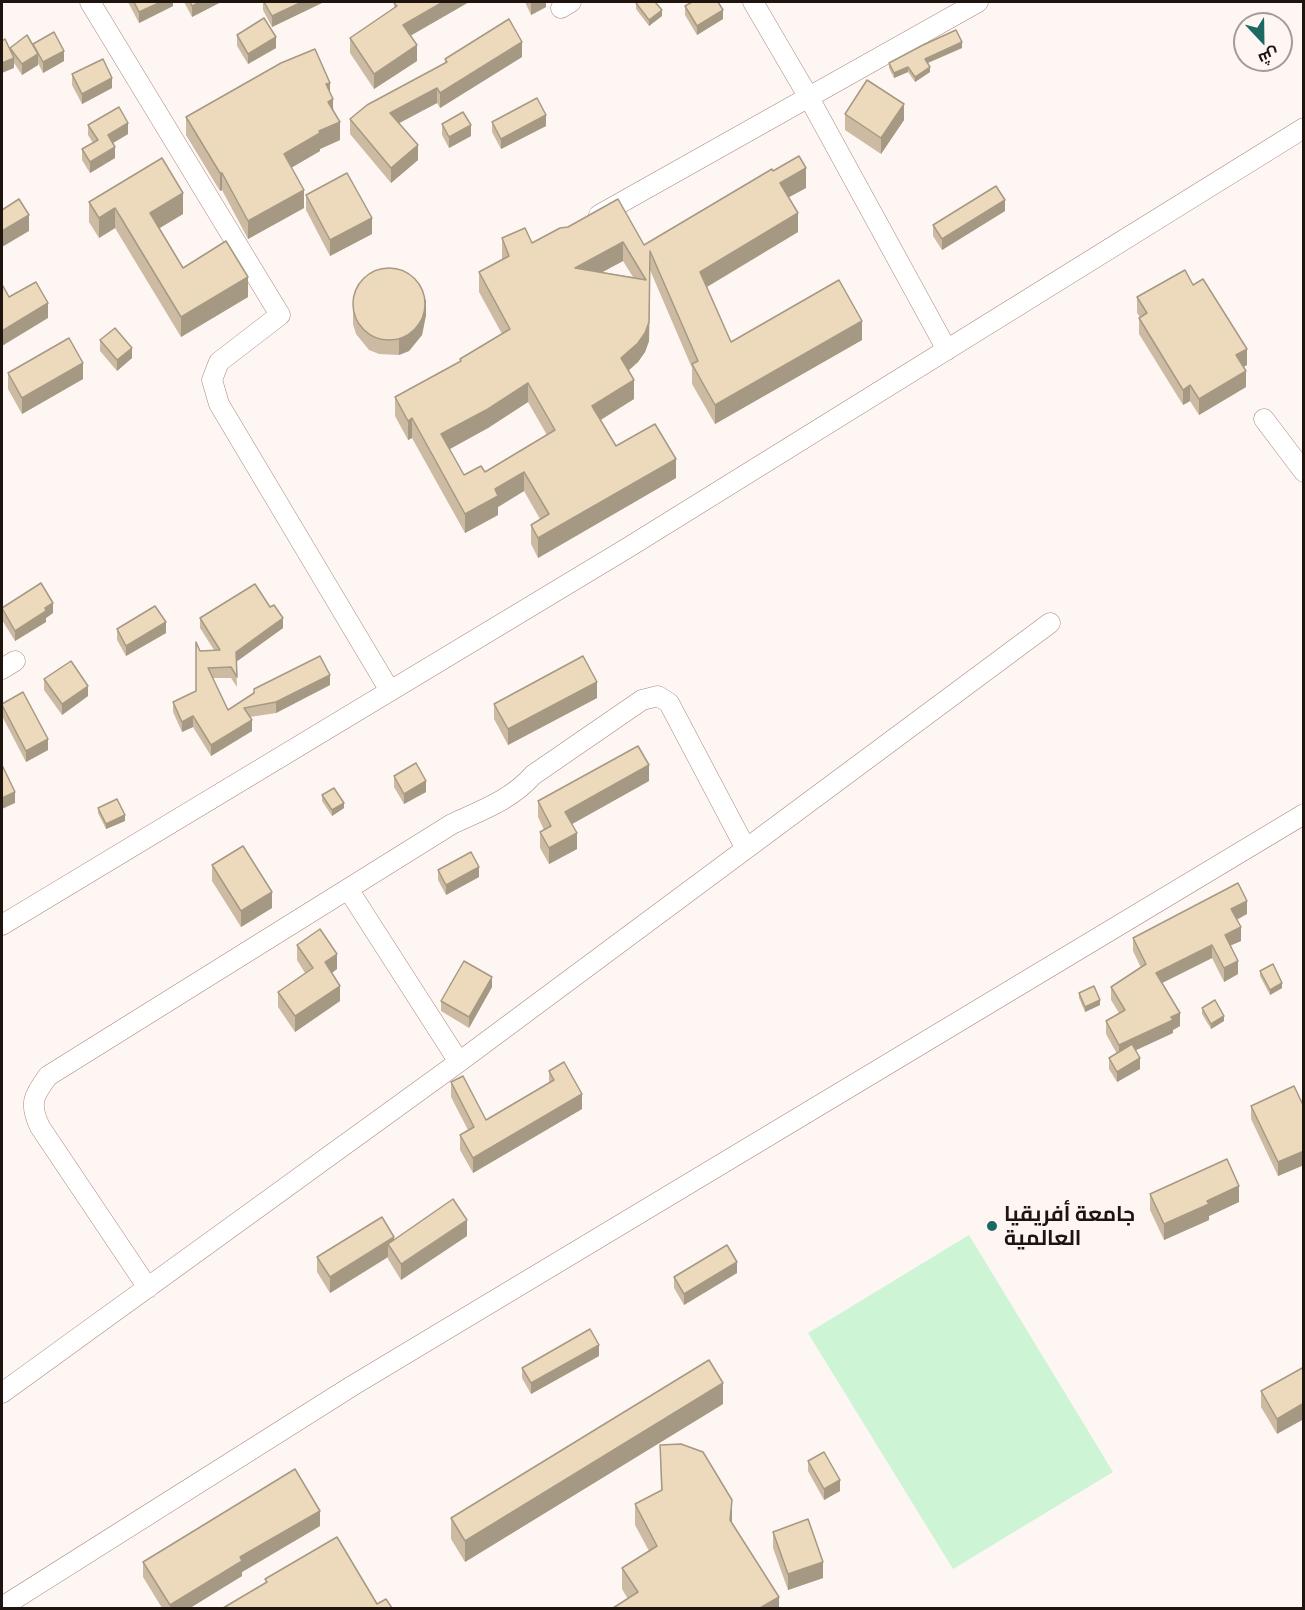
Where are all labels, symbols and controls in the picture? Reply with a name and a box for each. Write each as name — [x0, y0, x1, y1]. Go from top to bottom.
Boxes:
north arrow — [1233, 12, 1293, 72]
text: ش — [1256, 44, 1283, 71]
place label: جامعة أفريقيا العالمية — [1004, 1201, 1135, 1251]
marker: جامعة أفريقيا العالمية — [985, 1219, 999, 1233]

